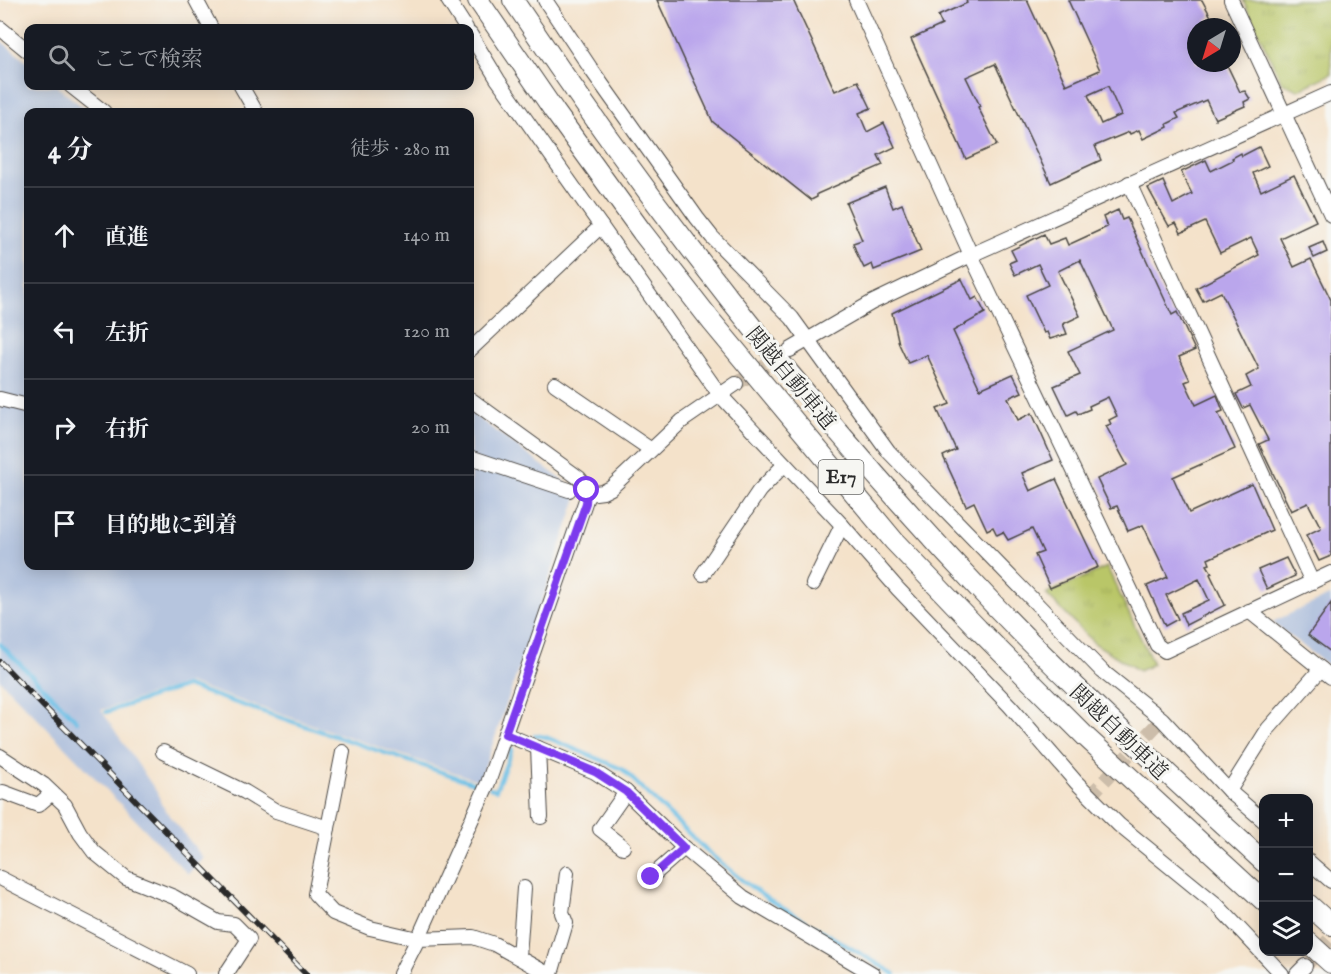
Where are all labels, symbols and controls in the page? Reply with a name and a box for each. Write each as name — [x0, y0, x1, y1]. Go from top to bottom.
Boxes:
north arrow — [1187, 18, 1241, 72]
search box — [24, 24, 474, 90]
icon: search — [45, 41, 78, 74]
text: ここで検索 — [93, 46, 203, 74]
text: 4 分 — [48, 134, 92, 167]
text: 徒歩 · 280 m — [350, 137, 450, 162]
icon: ahead — [48, 219, 81, 252]
text: 140 m — [403, 223, 450, 248]
text: 直進 — [105, 224, 149, 252]
icon: left — [48, 315, 81, 348]
text: 120 m — [404, 319, 450, 344]
text: 左折 — [105, 320, 149, 348]
street label: 関越自動車道 — [739, 322, 841, 436]
icon: right — [48, 411, 81, 444]
text: 20 m — [411, 415, 450, 440]
text: 右折 — [105, 416, 149, 444]
road number: E17 — [818, 460, 864, 494]
route start — [573, 476, 599, 502]
icon: arrive — [48, 507, 81, 540]
text: 目的地に到着 — [105, 512, 237, 540]
street label: 関越自動車道 — [1063, 680, 1173, 786]
map controls — [1259, 794, 1313, 956]
button: + — [1259, 794, 1313, 848]
button: − — [1259, 848, 1313, 902]
route end — [637, 863, 663, 889]
button: layers — [1259, 902, 1313, 956]

